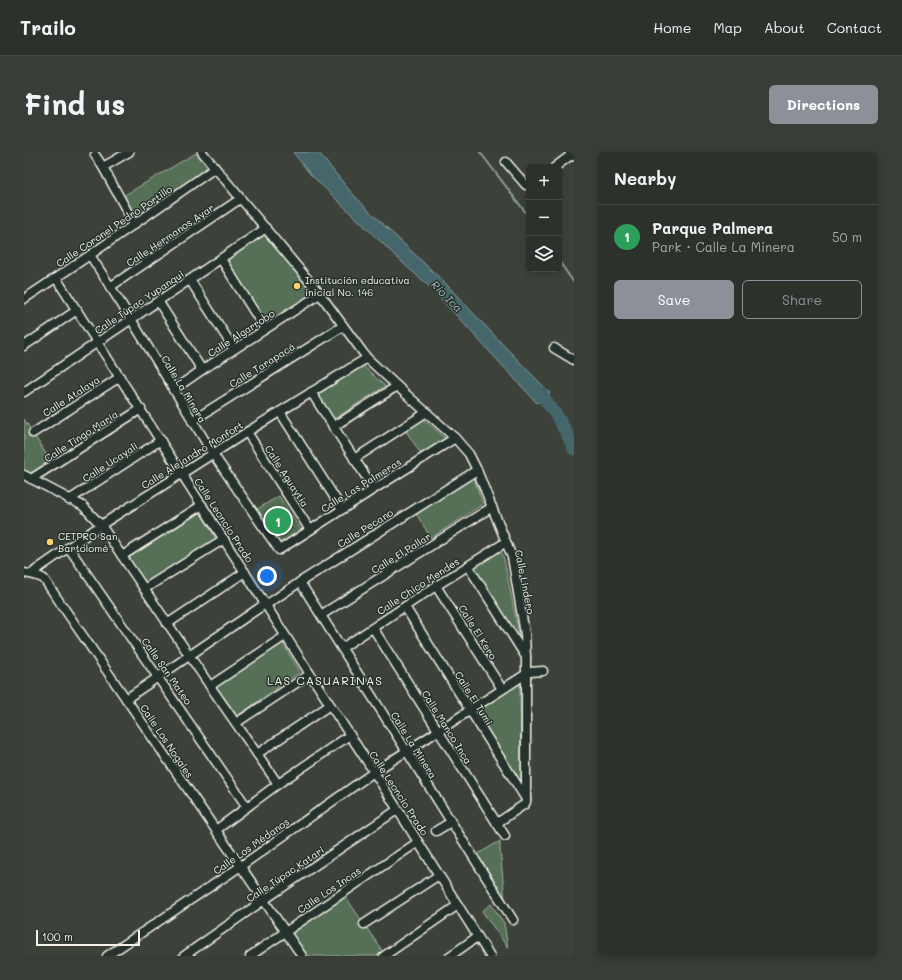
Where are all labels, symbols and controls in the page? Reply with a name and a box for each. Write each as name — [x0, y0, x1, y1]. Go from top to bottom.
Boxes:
text: Trailo — [20, 15, 76, 40]
text: Home — [653, 18, 691, 37]
text: Map — [713, 18, 742, 37]
text: About — [764, 18, 805, 37]
text: Contact — [827, 18, 882, 37]
button: Directions — [769, 85, 878, 124]
text: Find us — [24, 86, 125, 122]
map controls — [526, 164, 562, 272]
button: + — [526, 164, 562, 200]
text: Nearby — [614, 167, 676, 189]
street label: Calle Coronel Pedro Portillo — [53, 182, 175, 270]
street label: Calle Hermanos Ayar — [123, 200, 217, 270]
button: − — [526, 200, 562, 236]
text: Parque Palmera — [652, 218, 773, 238]
text: 1 — [624, 228, 630, 245]
text: 50 m — [832, 228, 862, 245]
button: layers — [526, 236, 562, 272]
text: Park · Calle La Minera — [652, 238, 795, 255]
street label: Calle Túpac Yupanqui — [91, 267, 187, 337]
place label: Institución educativa inicial No. 146 — [305, 273, 410, 299]
water label: Río Ica — [428, 277, 466, 315]
button: Save — [614, 280, 734, 319]
button: Share — [742, 280, 862, 319]
marker: Institución educativa inicial No. 146 — [292, 281, 302, 291]
street label: Calle Algarrobo — [205, 306, 277, 360]
street label: Calle Tarapacá — [226, 339, 298, 391]
street label: Calle La Minera — [158, 353, 210, 425]
street label: Calle Atalaya — [40, 372, 102, 420]
street label: Calle Tingo María — [41, 407, 121, 465]
street label: Calle Alejandro Monfort — [138, 418, 246, 492]
street label: Calle Ucayali — [80, 439, 140, 485]
street label: Calle Aguaytia — [262, 442, 312, 510]
street label: Calle Las Palmeras — [318, 454, 404, 515]
street label: Calle Leoncio Prado — [191, 475, 257, 565]
street label: Calle Pecano — [334, 505, 396, 551]
pin: 1 — [265, 506, 291, 536]
place label: CETPRO San Bartolomé — [58, 529, 117, 555]
street label: Calle El Pallar — [369, 529, 433, 577]
marker: CETPRO San Bartolomé — [45, 537, 55, 547]
street label: Calle Lindero — [512, 549, 538, 615]
street label: Calle Chico Mendes — [374, 554, 462, 618]
your location — [257, 566, 277, 586]
street label: Calle El Kero — [456, 602, 501, 662]
street label: Calle San Mateo — [139, 635, 195, 707]
street label: Calle El Tumi — [452, 668, 496, 728]
district label: LAS CASUARINAS — [267, 672, 383, 688]
street label: Calle Manco Inca — [419, 687, 475, 767]
street label: Calle Los Nogales — [137, 701, 197, 781]
street label: Calle La Minera — [388, 709, 440, 781]
street label: Calle Leoncio Prado — [366, 748, 432, 838]
street label: Calle Los Médanos — [210, 814, 292, 878]
street label: Calle Túpac Katari — [243, 843, 327, 905]
street label: Calle Los Incas — [294, 863, 364, 916]
scale bar — [36, 928, 140, 947]
text: 100 m — [42, 929, 73, 944]

